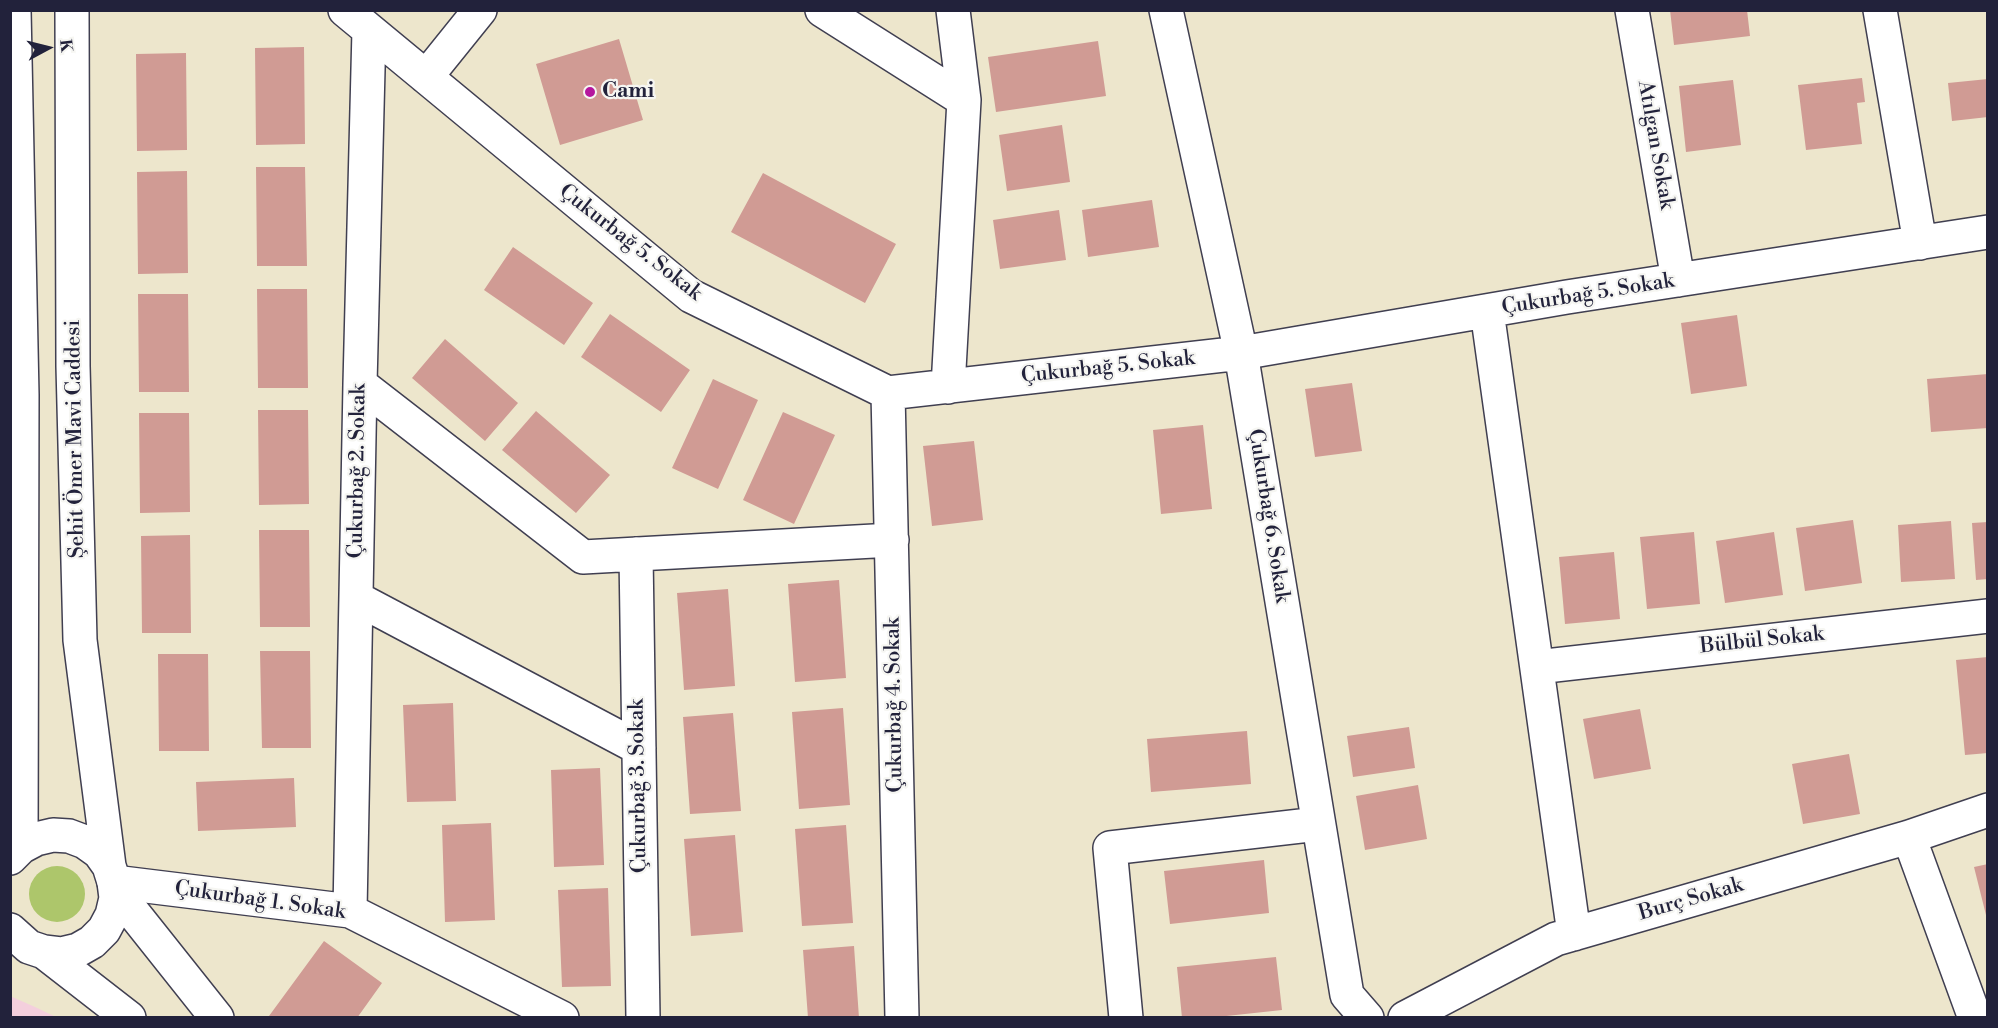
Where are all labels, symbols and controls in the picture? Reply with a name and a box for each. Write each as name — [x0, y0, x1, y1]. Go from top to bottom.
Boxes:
north arrow — [18, 18, 78, 78]
text: K — [55, 38, 77, 53]
place label: Cami — [602, 79, 654, 105]
street label: Atılgan Sokak — [1631, 79, 1679, 211]
marker: Cami — [583, 85, 597, 99]
street label: Çukurbağ 5. Sokak — [554, 179, 706, 307]
street label: Çukurbağ 5. Sokak — [1500, 269, 1676, 321]
street label: Şehit Ömer Mavi Caddesi — [61, 319, 91, 559]
street label: Çukurbağ 5. Sokak — [1020, 346, 1196, 390]
street label: Çukurbağ 2. Sokak — [344, 383, 372, 559]
street label: Çukurbağ 6. Sokak — [1242, 427, 1294, 605]
street label: Çukurbağ 4. Sokak — [881, 617, 909, 793]
street label: Bülbül Sokak — [1699, 622, 1825, 660]
street label: Çukurbağ 3. Sokak — [625, 699, 653, 873]
street label: Burç Sokak — [1636, 873, 1746, 927]
street label: Çukurbağ 1. Sokak — [173, 877, 347, 925]

